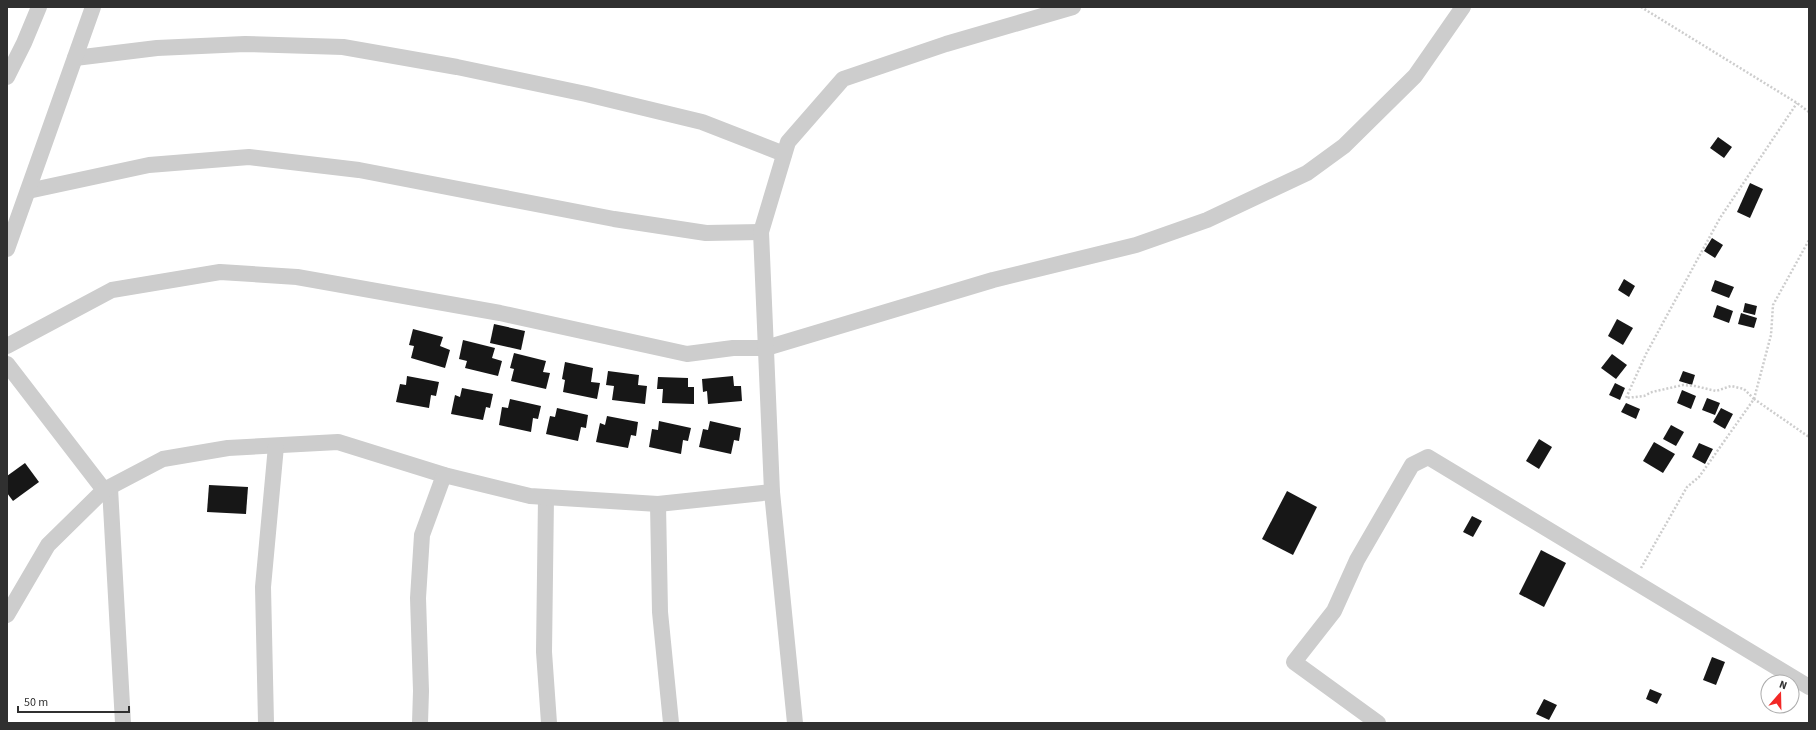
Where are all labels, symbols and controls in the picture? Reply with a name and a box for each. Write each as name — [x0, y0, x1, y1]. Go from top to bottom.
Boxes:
north arrow — [1760, 674, 1800, 714]
text: N — [1777, 677, 1789, 693]
scale bar — [18, 688, 129, 714]
text: 50 m — [24, 694, 48, 711]

